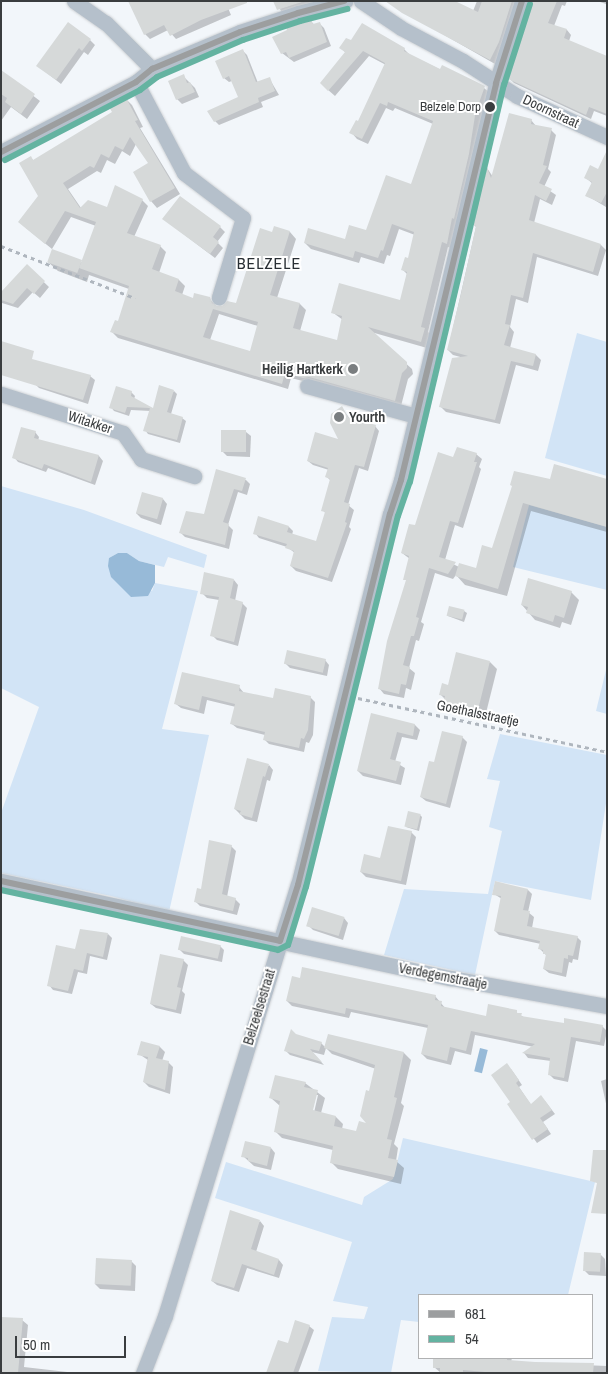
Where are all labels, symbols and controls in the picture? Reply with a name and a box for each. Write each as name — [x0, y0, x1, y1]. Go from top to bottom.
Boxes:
street label: Doornstraat — [520, 91, 582, 131]
place label: Belzele Dorp — [420, 99, 481, 115]
marker: Belzele Dorp — [485, 102, 495, 112]
district label: BELZELE — [236, 253, 302, 273]
place label: Heilig Hartkerk — [262, 361, 343, 377]
marker: Heilig Hartkerk — [347, 363, 359, 375]
street label: Witakker — [66, 407, 114, 437]
place label: Yourth — [349, 409, 385, 425]
marker: Yourth — [333, 411, 345, 423]
street label: Goethalsstraetje — [435, 696, 521, 730]
street label: Verdegemstraatje — [397, 959, 489, 993]
street label: Belzeelsestraat — [239, 967, 279, 1047]
legend — [418, 1294, 593, 1359]
text: 681 — [465, 1303, 486, 1324]
scale bar — [18, 1326, 129, 1358]
text: 54 — [465, 1328, 479, 1349]
text: 50 m — [23, 1334, 50, 1355]

